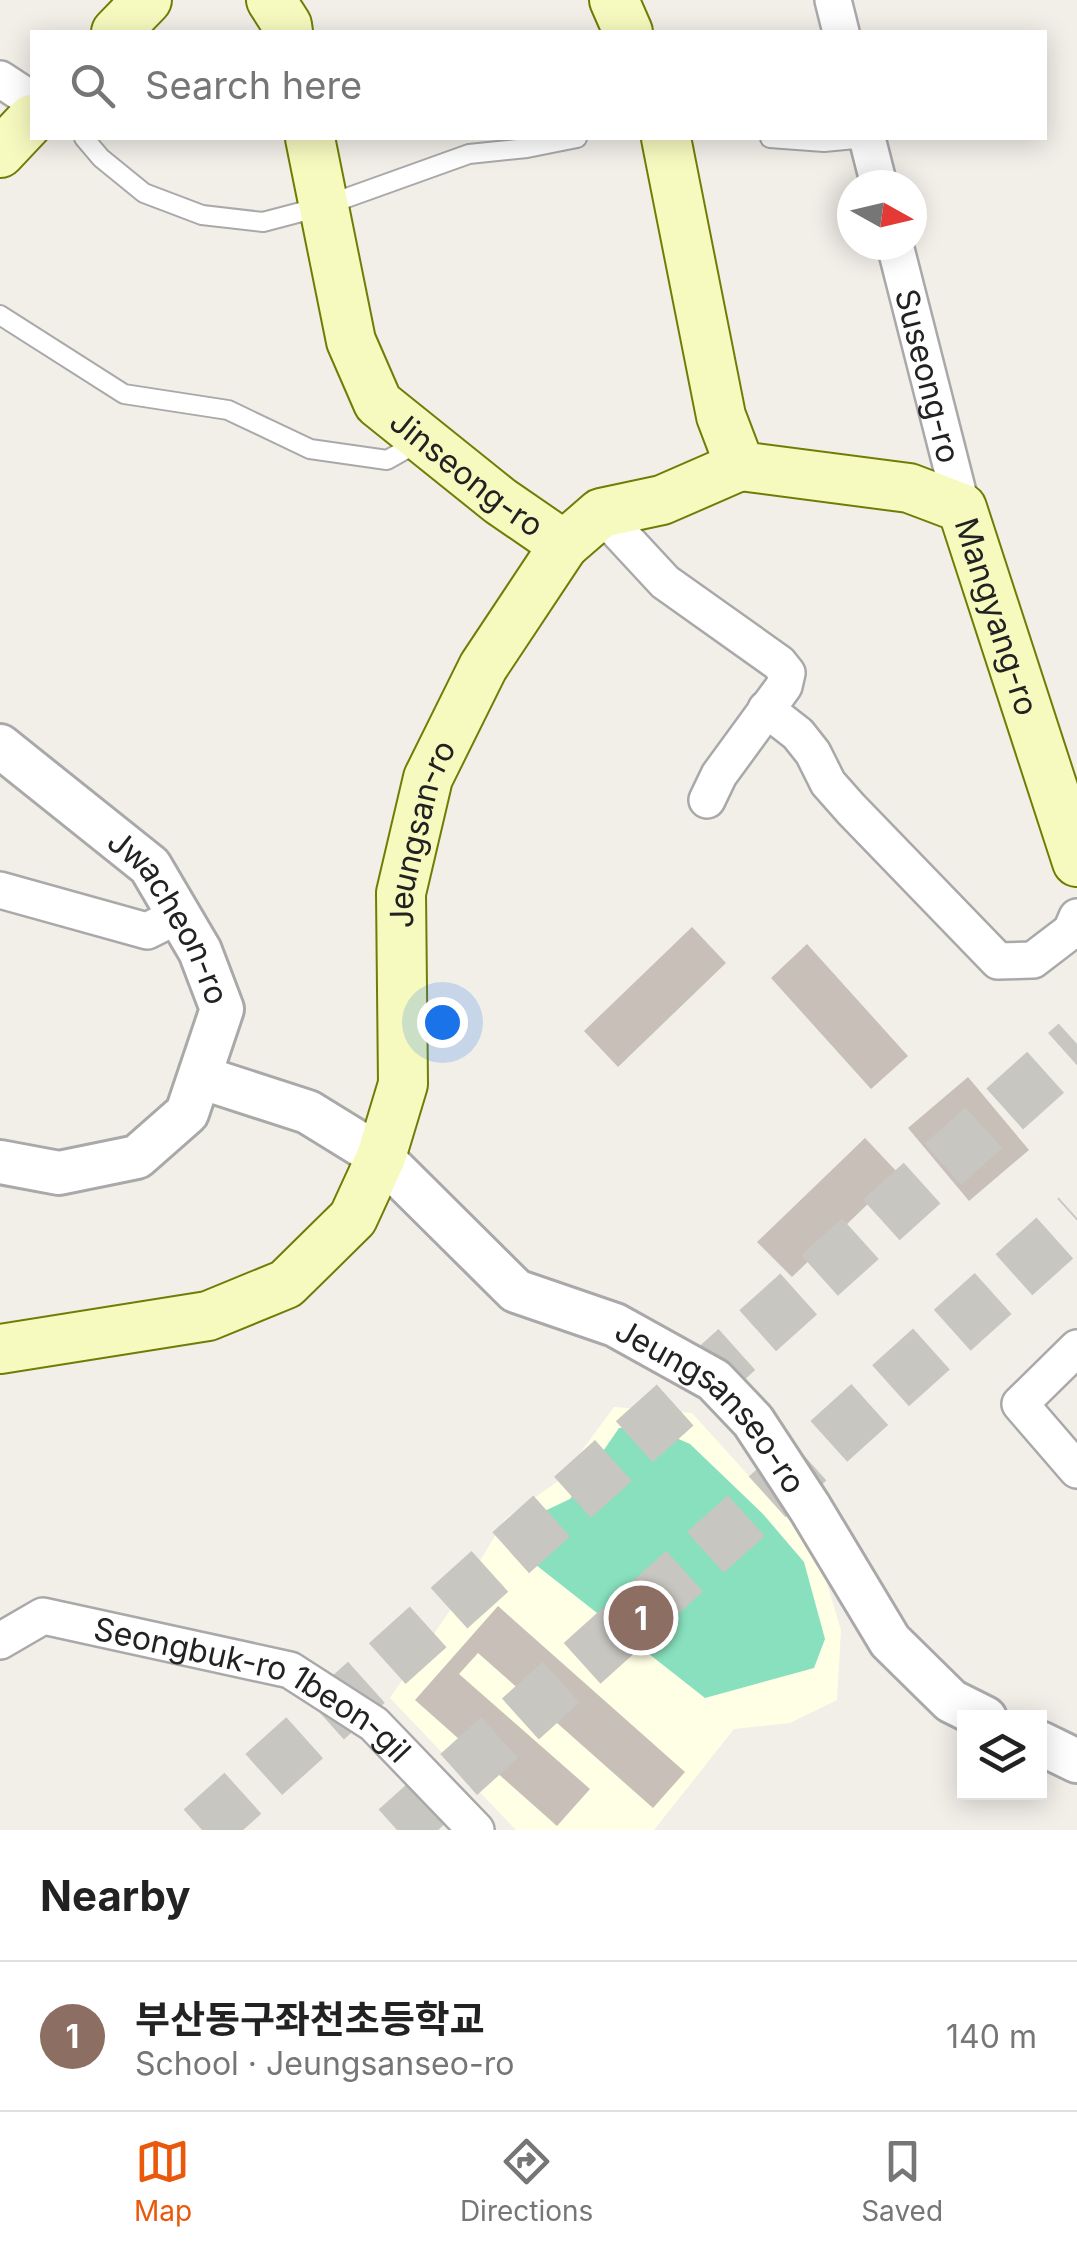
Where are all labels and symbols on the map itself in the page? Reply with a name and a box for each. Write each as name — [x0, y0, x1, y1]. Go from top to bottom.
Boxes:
north arrow — [837, 170, 927, 260]
street label: Suseong-ro — [887, 285, 969, 467]
street label: Jinseong-ro — [383, 401, 551, 545]
street label: Mangyang-ro — [947, 513, 1047, 720]
street label: Jeungsan-ro — [381, 733, 463, 928]
street label: Jwacheon-ro — [100, 821, 238, 1010]
your location — [417, 997, 468, 1048]
street label: Jeungsanseo-ro — [609, 1310, 814, 1500]
pin: 1 — [608, 1580, 674, 1656]
street label: Seongbuk-ro 1beon-gil — [90, 1608, 419, 1770]

